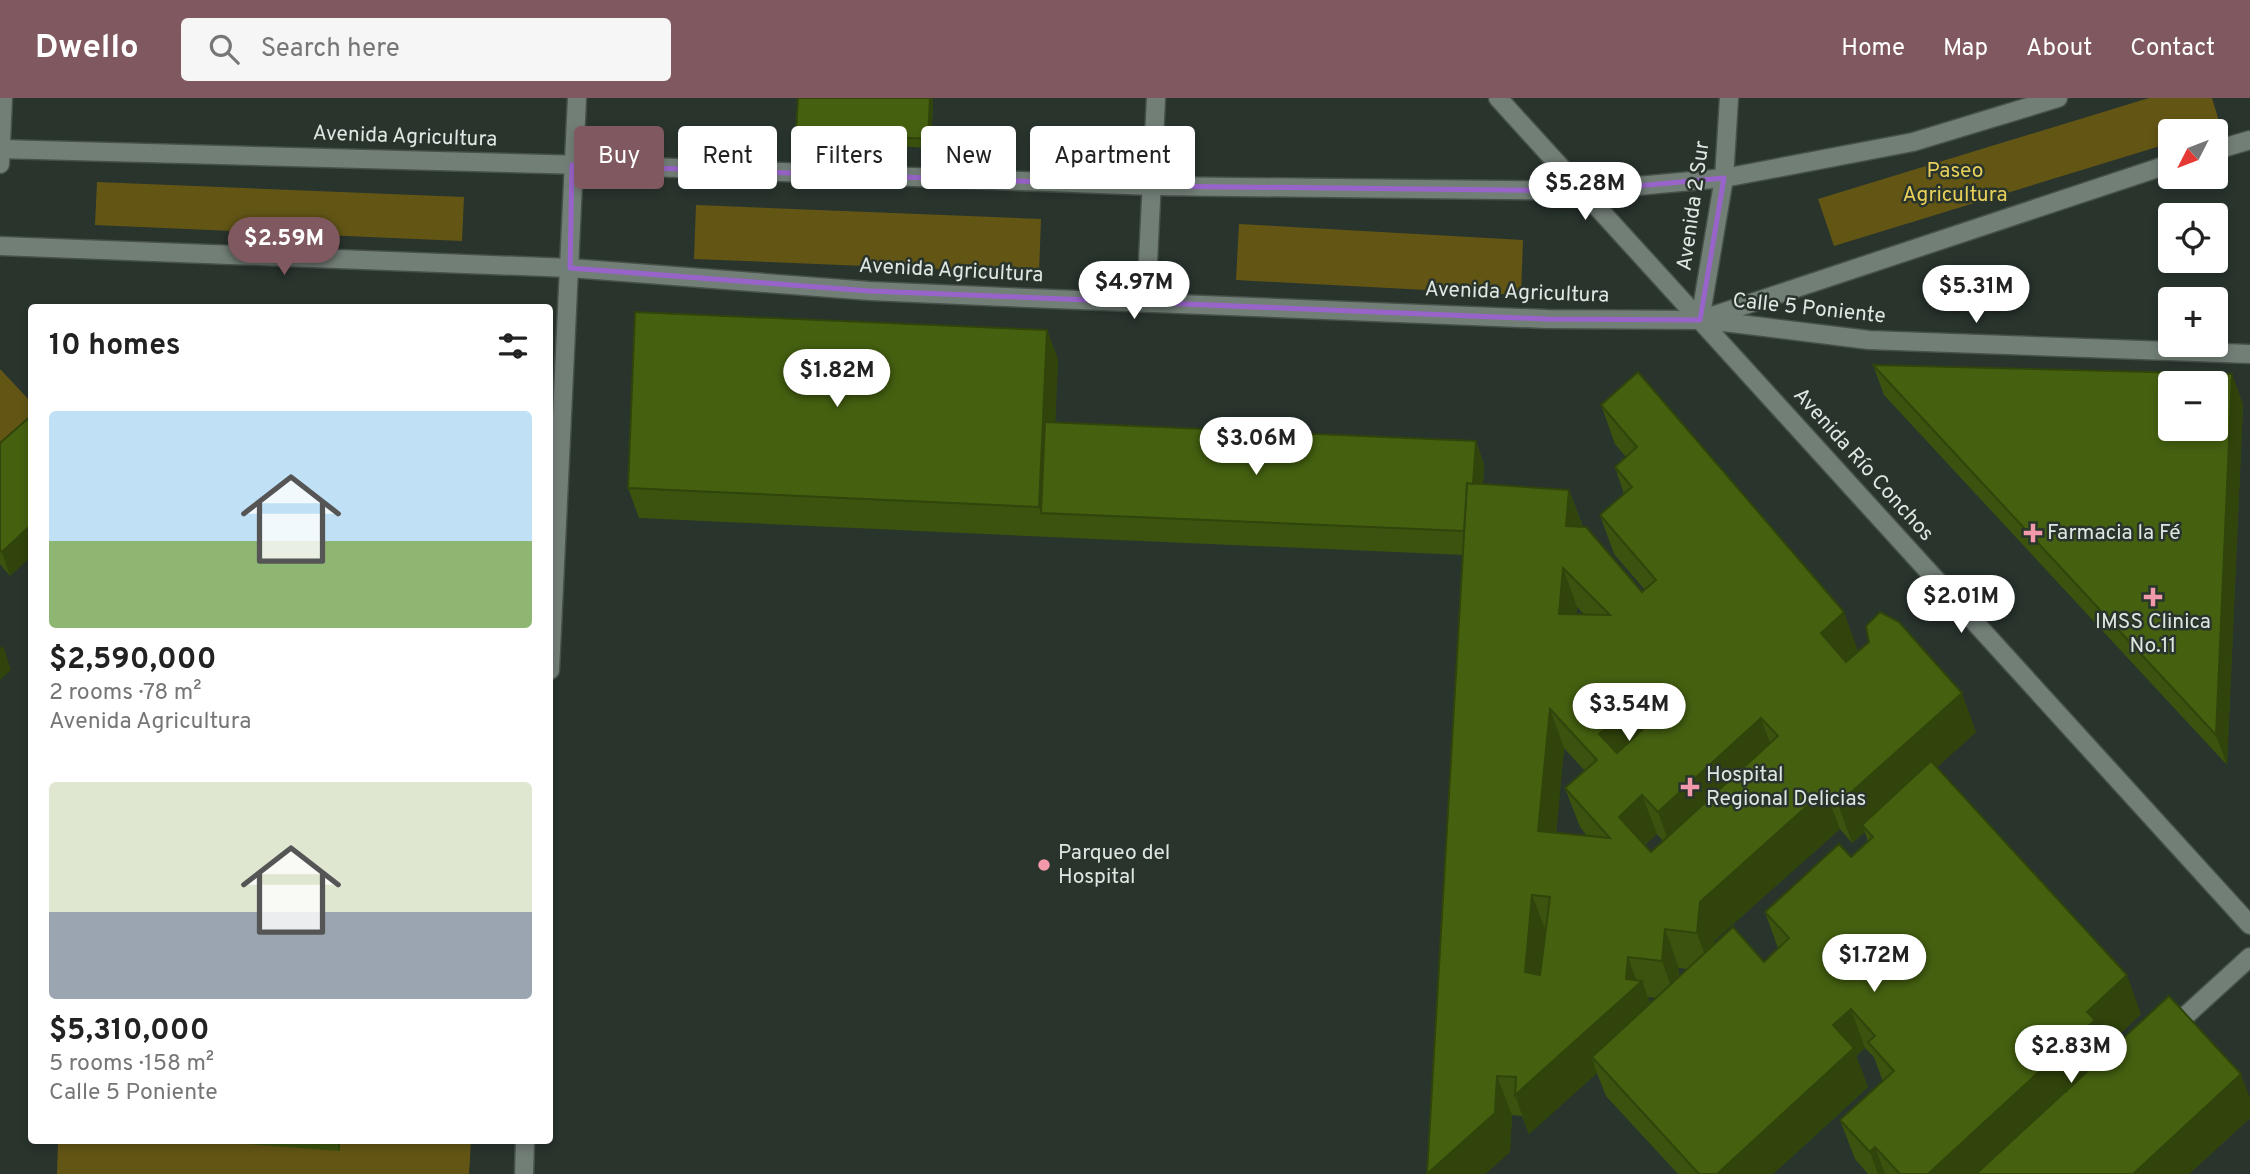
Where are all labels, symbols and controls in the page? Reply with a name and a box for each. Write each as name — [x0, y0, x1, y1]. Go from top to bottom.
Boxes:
search box — [181, 18, 671, 81]
text: Dwello — [35, 28, 139, 70]
icon: search — [205, 30, 243, 68]
text: Search here — [261, 33, 400, 66]
text: Home — [1841, 34, 1905, 64]
text: Map — [1943, 34, 1988, 64]
text: About — [2026, 34, 2092, 64]
text: Contact — [2130, 34, 2215, 64]
north arrow — [2158, 119, 2228, 189]
map controls — [2158, 119, 2228, 441]
street label: Avenida Agricultura — [312, 120, 498, 154]
chip: Buy — [574, 126, 664, 189]
chip: Rent — [678, 126, 777, 189]
chip: Filters — [791, 126, 907, 189]
chip: New — [921, 126, 1016, 189]
chip: Apartment — [1030, 126, 1195, 189]
street label: Avenida 2 Sur — [1672, 139, 1716, 273]
park label: Paseo Agricultura — [1902, 158, 2008, 209]
pin: $5.28M — [1528, 162, 1642, 222]
text: $5.28M — [1545, 170, 1625, 199]
button: locate — [2158, 203, 2228, 273]
pin: $2.59M — [227, 218, 341, 277]
text: $2.59M — [244, 225, 324, 254]
street label: Avenida Agricultura — [858, 253, 1044, 289]
pin: $4.97M — [1077, 262, 1191, 321]
pin: $5.31M — [1919, 266, 2033, 325]
text: $4.97M — [1095, 269, 1173, 298]
text: $5.31M — [1938, 273, 2014, 302]
street label: Avenida Agricultura — [1424, 276, 1610, 310]
button: + — [2158, 287, 2228, 357]
street label: Calle 5 Poniente — [1731, 288, 1887, 330]
icon: filters — [494, 327, 532, 365]
text: 10 homes — [49, 328, 180, 365]
pin: $1.82M — [780, 350, 894, 409]
text: $1.82M — [799, 357, 875, 386]
button: − — [2158, 371, 2228, 441]
street label: Avenida Río Conchos — [1787, 383, 1939, 547]
pin: $3.06M — [1199, 418, 1313, 477]
text: $3.06M — [1216, 425, 1296, 454]
icon: home — [228, 456, 354, 582]
place label: Farmacia la Fé — [2047, 520, 2180, 547]
marker: Farmacia la Fé — [2025, 525, 2041, 541]
pin: $2.01M — [1904, 575, 2018, 635]
text: $2.01M — [1923, 583, 1999, 612]
marker: IMSS Clinica No.11 — [2143, 587, 2163, 607]
place label: IMSS Clinica No.11 — [2095, 609, 2211, 660]
text: $2,590,000 — [49, 642, 216, 679]
text: 2 rooms · 78 m² — [49, 679, 202, 708]
pin: $3.54M — [1572, 684, 1686, 743]
text: $3.54M — [1589, 691, 1669, 720]
text: Avenida Agricultura — [49, 708, 251, 737]
place label: Hospital Regional Delicias — [1706, 762, 1866, 813]
marker: Hospital Regional Delicias — [1680, 777, 1700, 797]
icon: home — [228, 827, 354, 953]
place label: Parqueo del Hospital — [1058, 840, 1170, 891]
marker: Parqueo del Hospital — [1036, 857, 1052, 873]
pin: $1.72M — [1817, 934, 1931, 994]
text: $1.72M — [1838, 942, 1910, 971]
text: $5,310,000 — [49, 1013, 209, 1050]
pin: $2.83M — [2014, 1026, 2128, 1085]
text: $2.83M — [2031, 1033, 2111, 1062]
text: 5 rooms · 158 m² — [49, 1050, 214, 1079]
text: Calle 5 Poniente — [49, 1079, 218, 1108]

